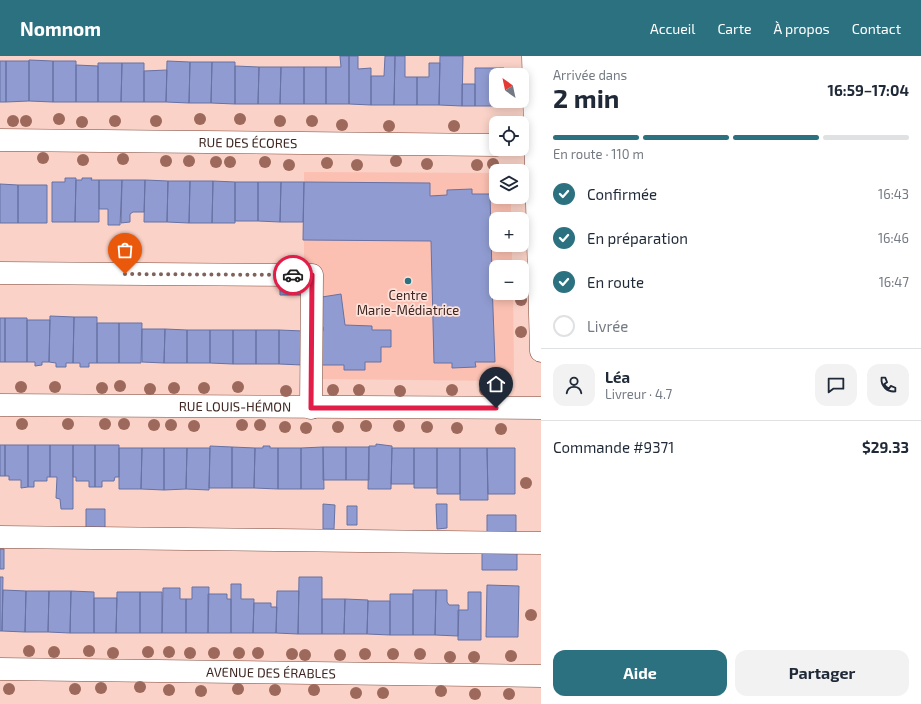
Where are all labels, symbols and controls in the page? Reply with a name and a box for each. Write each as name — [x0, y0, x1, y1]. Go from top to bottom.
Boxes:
text: Nomnom — [20, 17, 101, 40]
text: Accueil — [650, 20, 695, 37]
text: Carte — [717, 20, 752, 37]
text: À propos — [774, 20, 830, 37]
text: Contact — [852, 20, 901, 37]
text: Arrivée dans — [553, 67, 627, 83]
north arrow — [489, 68, 529, 108]
map controls — [489, 68, 529, 300]
text: 16:59–17:04 — [827, 81, 909, 99]
text: 2 min — [553, 82, 619, 113]
button: locate — [489, 116, 529, 156]
street label: RUE DES ÉCORES — [198, 134, 297, 151]
text: En route · 110 m — [553, 146, 644, 162]
button: layers — [489, 164, 529, 204]
icon: check — [553, 183, 575, 205]
text: Confirmée — [587, 185, 657, 203]
text: 16:43 — [878, 186, 909, 202]
button: + — [489, 212, 529, 252]
icon: check — [553, 227, 575, 249]
text: En préparation — [587, 229, 688, 247]
text: 16:46 — [878, 230, 909, 246]
pin — [108, 233, 142, 274]
icon: bag — [114, 239, 136, 261]
courier — [273, 255, 313, 295]
button: − — [489, 260, 529, 300]
icon: car — [282, 264, 304, 286]
icon: check — [553, 271, 575, 293]
text: En route — [587, 273, 644, 291]
text: 16:47 — [879, 274, 909, 290]
marker: Centre Marie-Médiatrice — [403, 276, 413, 286]
place label: Centre Marie-Médiatrice — [357, 287, 459, 318]
text: Livrée — [587, 317, 628, 335]
button: person — [553, 364, 595, 406]
button: chat — [815, 364, 857, 406]
button: phone — [867, 364, 909, 406]
pin — [479, 367, 513, 408]
text: Léa — [605, 368, 630, 386]
icon: home — [485, 373, 507, 395]
text: Livreur · 4.7 — [605, 386, 672, 402]
street label: RUE LOUIS-HÉMON — [179, 397, 291, 415]
text: Commande #9371 — [553, 438, 674, 456]
text: $29.33 — [862, 438, 909, 456]
button: Aide — [553, 650, 727, 696]
button: Partager — [735, 650, 909, 696]
street label: AVENUE DES ÉRABLES — [206, 664, 336, 681]

